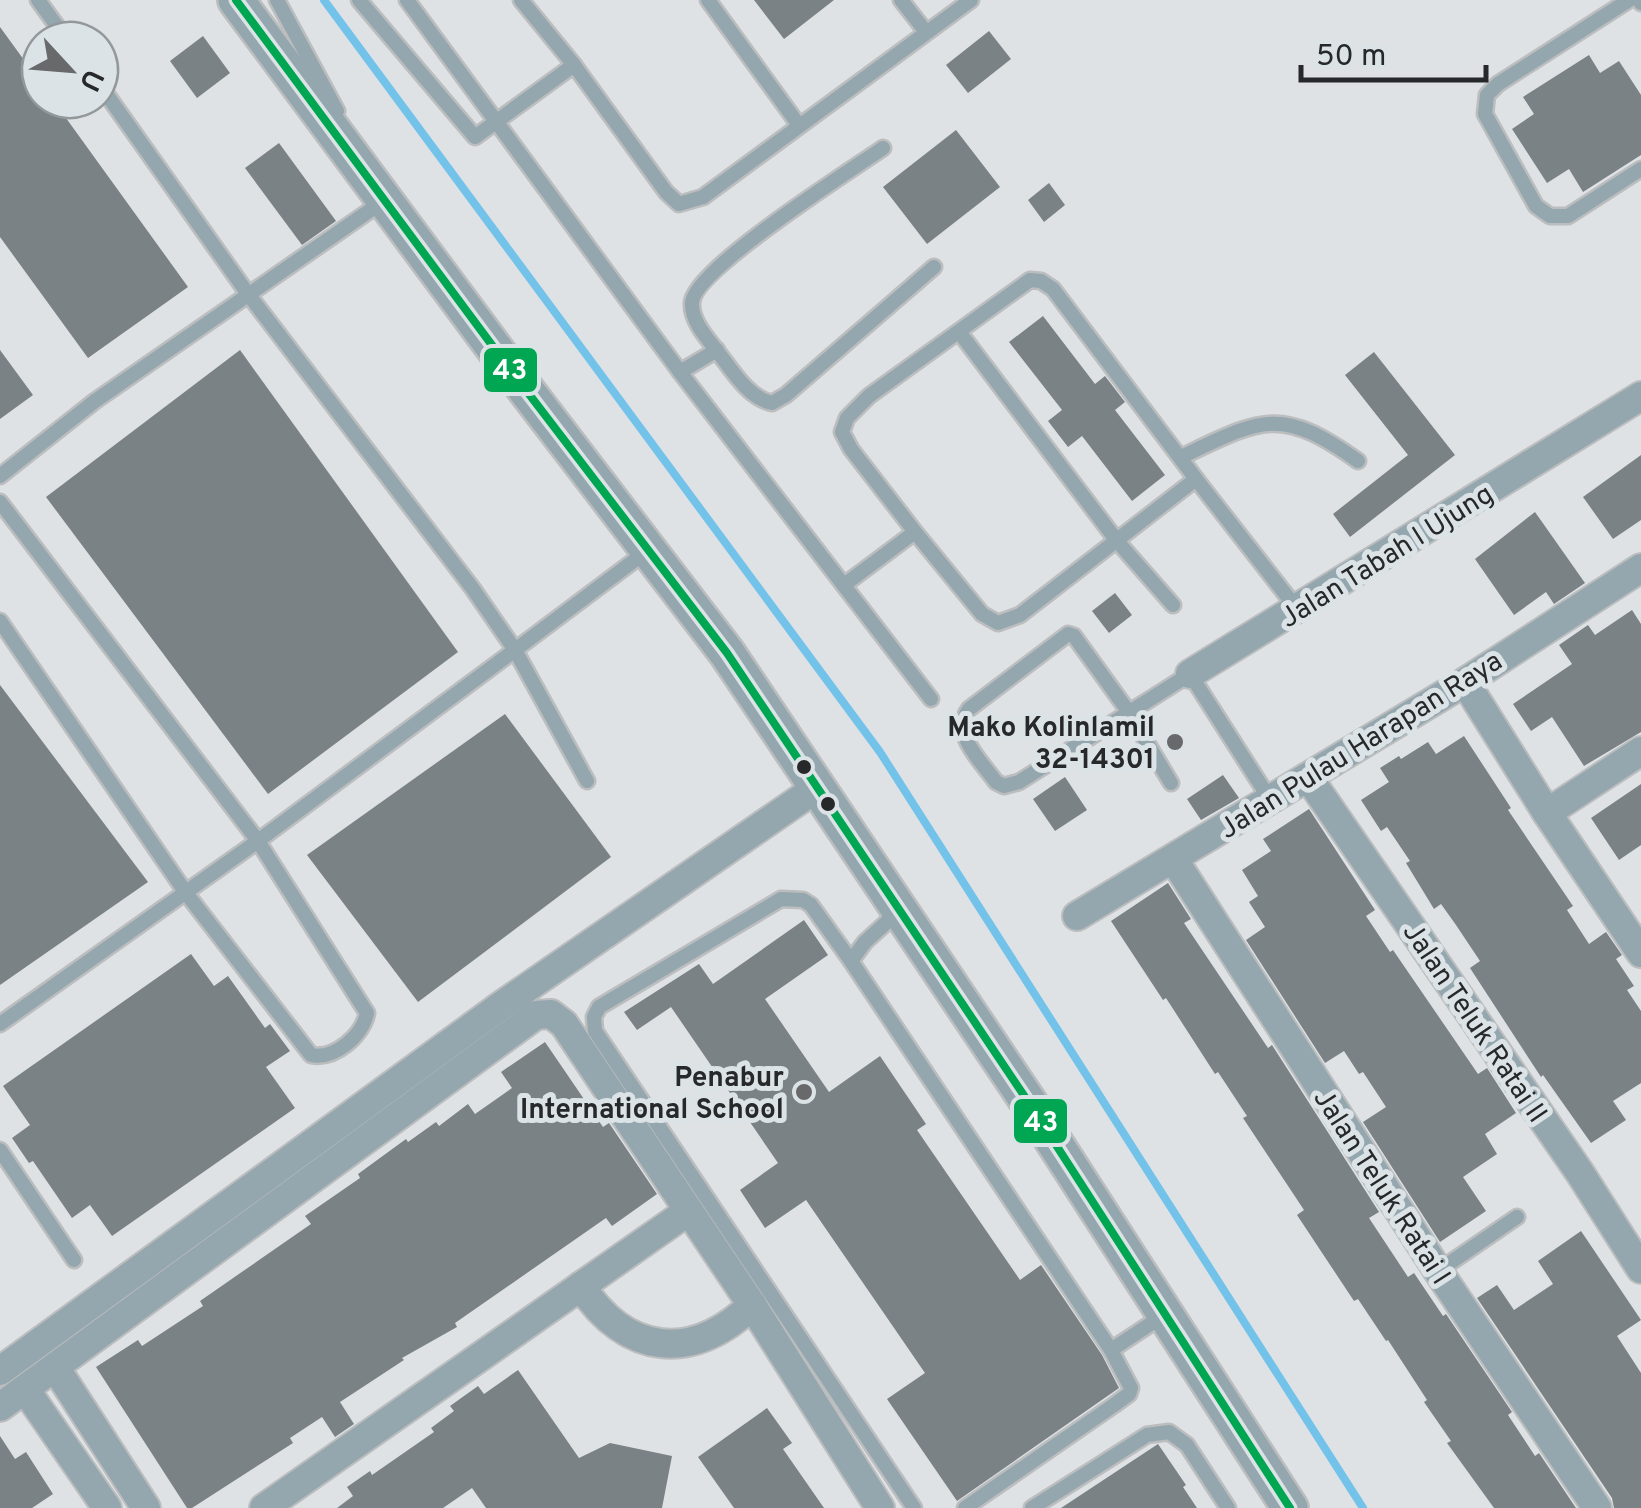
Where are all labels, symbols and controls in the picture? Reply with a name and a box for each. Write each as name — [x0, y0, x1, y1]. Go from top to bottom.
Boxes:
north arrow — [20, 20, 120, 120]
scale bar — [1301, 20, 1486, 82]
text: 50 m — [1316, 39, 1386, 76]
text: U — [69, 63, 110, 96]
line badge: 43 — [482, 346, 539, 394]
text: 43 — [493, 354, 527, 390]
street label: Jalan Tabah I Ujung — [1274, 477, 1501, 638]
street label: Jalan Pulau Harapan Raya — [1213, 645, 1510, 848]
place label: Mako Kolinlamil 32-14301 — [947, 711, 1155, 779]
marker: Mako Kolinlamil 32-14301 — [1164, 731, 1186, 753]
unlabelled marker — [794, 757, 814, 777]
unlabelled marker — [818, 794, 838, 814]
street label: Jalan Teluk Ratai II — [1393, 917, 1554, 1131]
place label: Penabur International School — [520, 1061, 784, 1129]
marker: Penabur International School — [793, 1081, 815, 1103]
street label: Jalan Teluk Ratai I — [1304, 1083, 1457, 1292]
line badge: 43 — [1012, 1097, 1069, 1145]
text: 43 — [1024, 1106, 1058, 1142]

